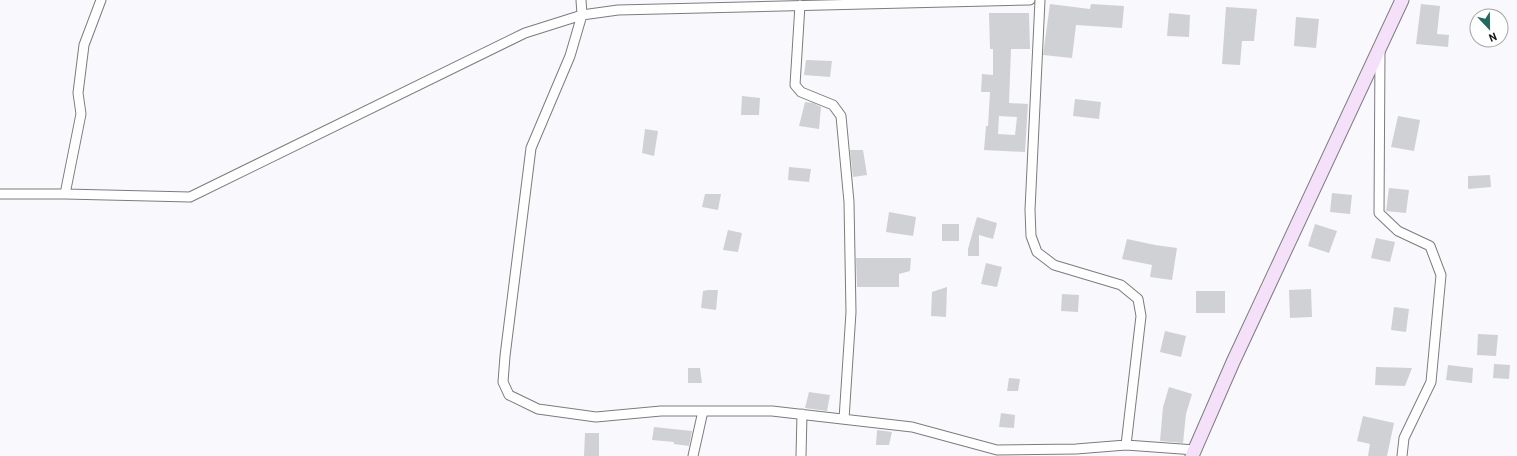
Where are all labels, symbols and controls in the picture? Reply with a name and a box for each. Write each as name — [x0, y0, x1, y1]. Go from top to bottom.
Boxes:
north arrow — [1469, 8, 1509, 48]
text: N — [1487, 30, 1499, 45]

